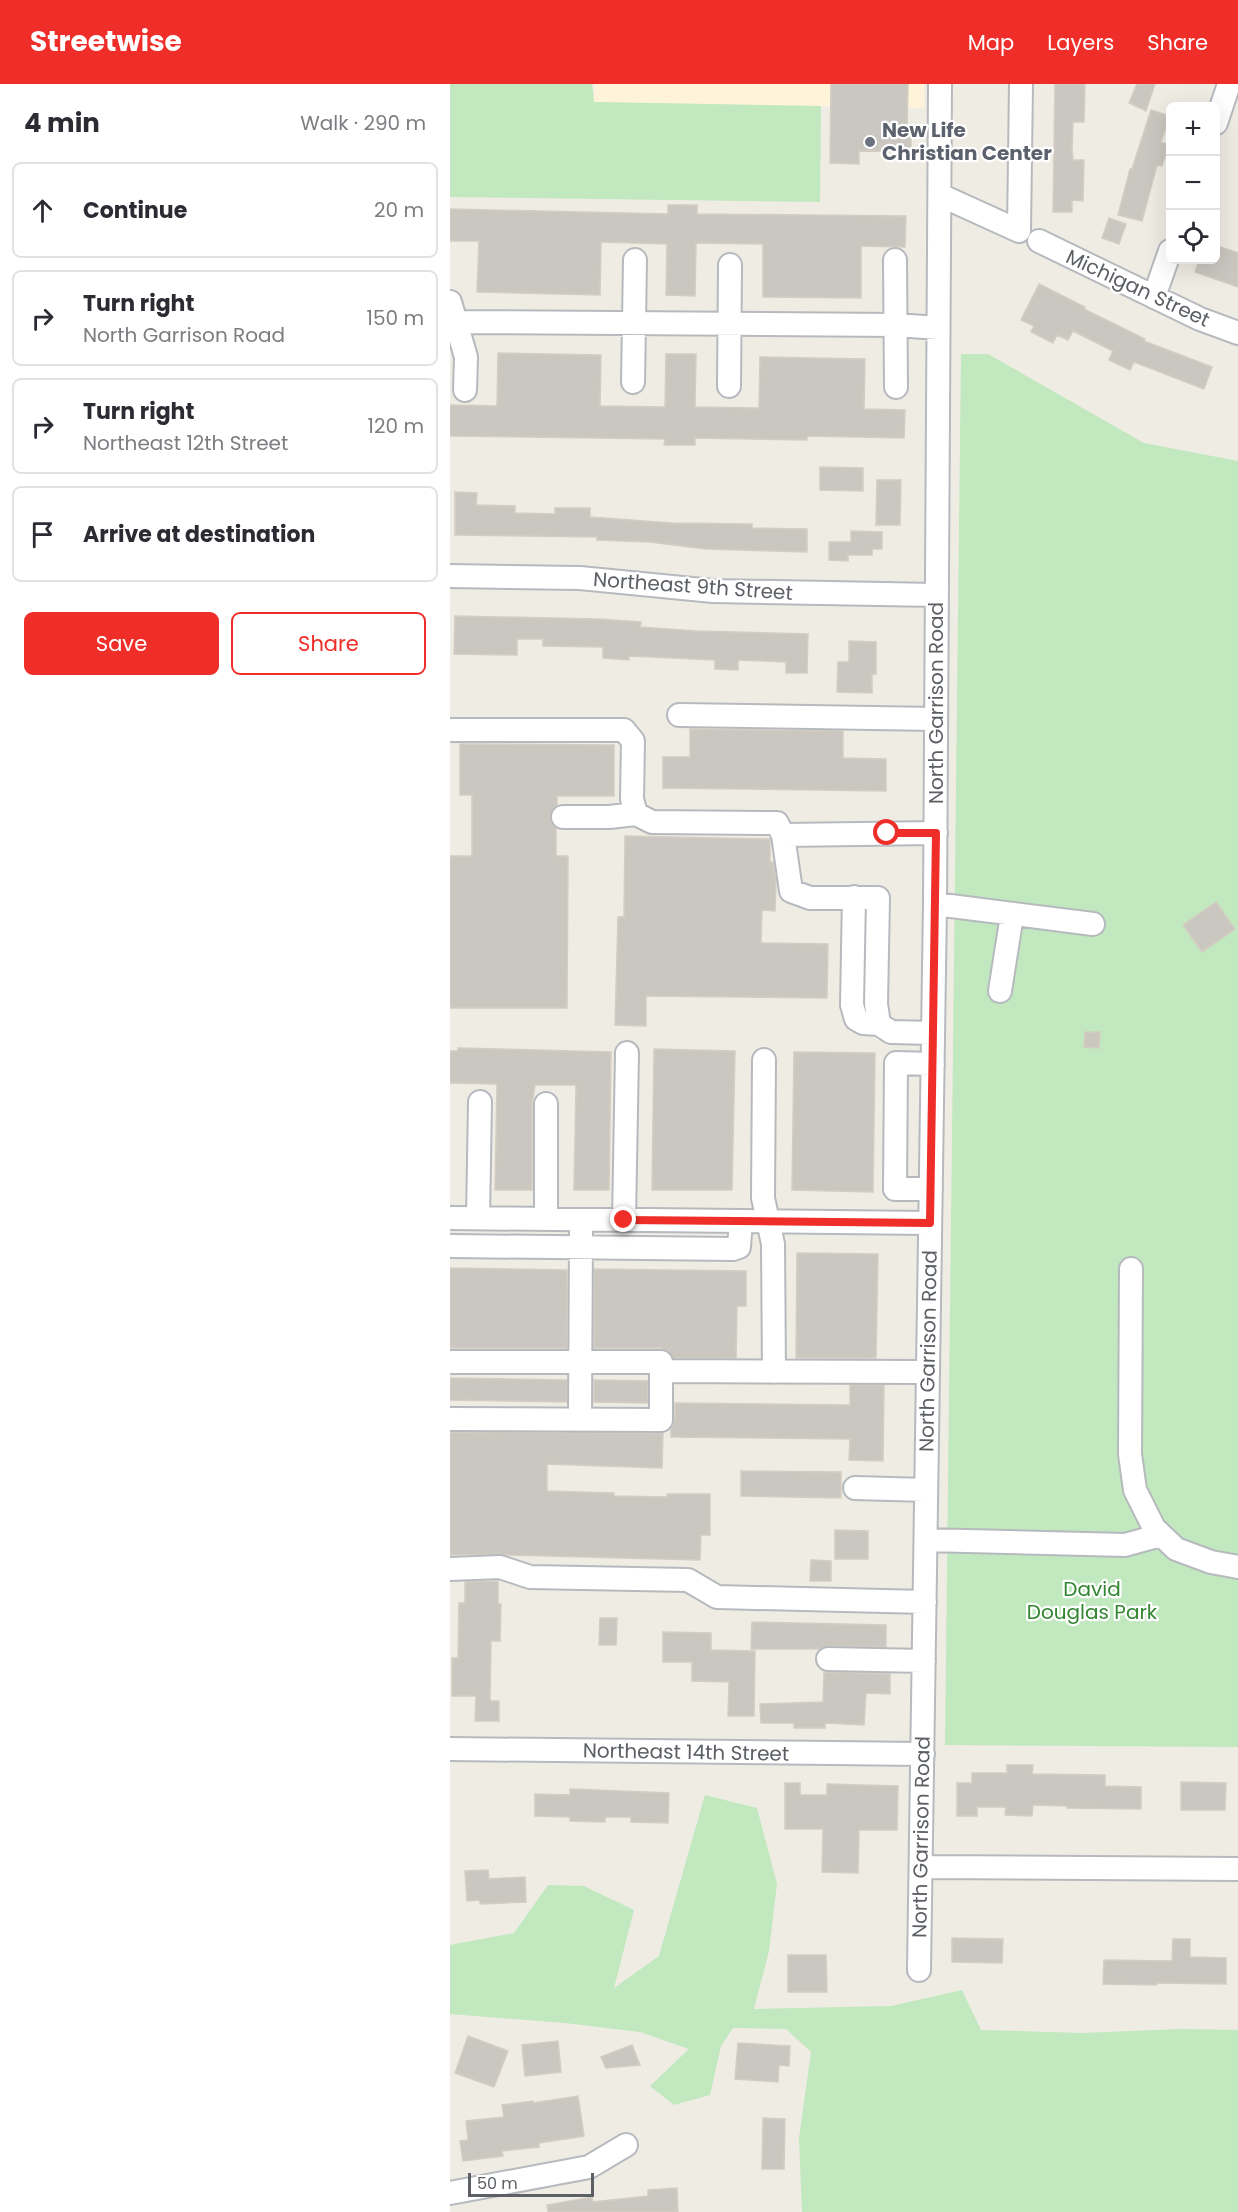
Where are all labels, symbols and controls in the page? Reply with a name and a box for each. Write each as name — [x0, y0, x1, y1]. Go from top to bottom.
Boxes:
text: Streetwise — [30, 22, 182, 61]
text: Map — [968, 28, 1014, 57]
text: Layers — [1047, 28, 1114, 57]
text: Share — [1147, 28, 1208, 57]
map controls — [1166, 102, 1220, 264]
button: + — [1166, 102, 1220, 156]
text: 4 min — [24, 105, 100, 141]
text: Walk · 290 m — [300, 109, 426, 137]
place label: New Life Christian Center — [882, 116, 1052, 167]
marker: New Life Christian Center — [863, 135, 877, 149]
button: − — [1166, 156, 1220, 210]
icon: ahead — [26, 194, 59, 227]
text: Continue — [83, 195, 187, 226]
text: 20 m — [374, 196, 424, 224]
button: locate — [1166, 210, 1220, 264]
street label: Michigan Street — [1062, 242, 1214, 334]
text: Turn right — [83, 288, 194, 319]
icon: right — [26, 302, 59, 335]
text: 150 m — [367, 304, 424, 332]
text: North Garrison Road — [83, 321, 285, 349]
text: Turn right — [83, 396, 194, 427]
icon: right — [26, 410, 59, 443]
text: 120 m — [368, 412, 424, 440]
text: Northeast 12th Street — [83, 429, 288, 457]
icon: arrive — [26, 518, 59, 551]
text: Arrive at destination — [83, 519, 315, 550]
street label: Northeast 9th Street — [592, 565, 794, 607]
street label: North Garrison Road — [922, 602, 950, 804]
button: Save — [24, 612, 219, 675]
button: Share — [231, 612, 426, 675]
route start — [873, 819, 899, 845]
route end — [610, 1206, 636, 1232]
street label: North Garrison Road — [912, 1250, 944, 1452]
park label: David Douglas Park — [1027, 1575, 1158, 1626]
street label: Northeast 14th Street — [583, 1736, 789, 1768]
street label: North Garrison Road — [905, 1736, 937, 1938]
scale bar — [468, 2170, 594, 2198]
text: 50 m — [477, 2172, 518, 2195]

